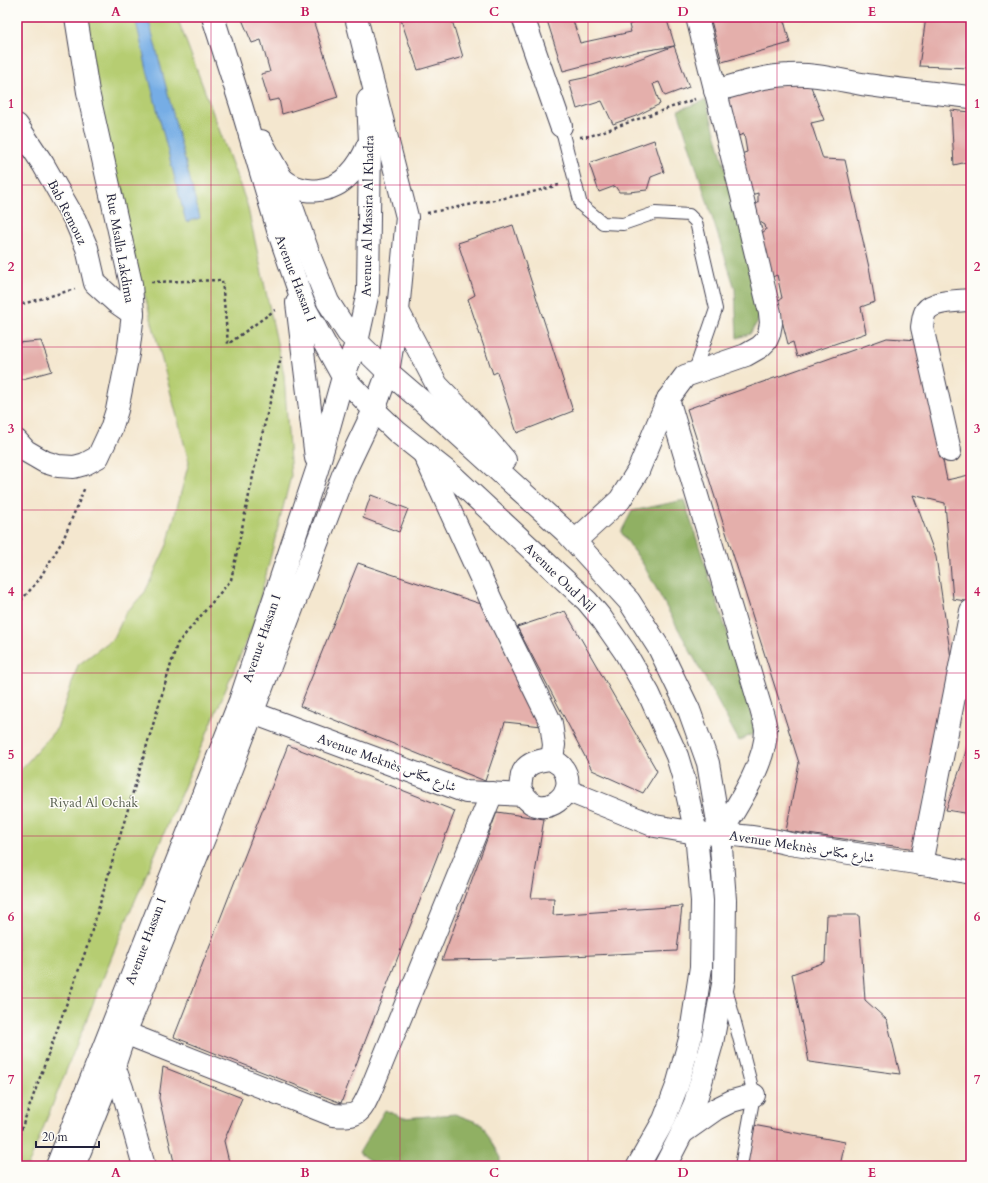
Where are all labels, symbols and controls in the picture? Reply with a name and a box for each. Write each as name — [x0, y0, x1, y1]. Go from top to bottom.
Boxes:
text: A — [111, 3, 121, 21]
text: B — [300, 3, 310, 21]
text: C — [489, 3, 499, 21]
text: D — [677, 3, 689, 21]
text: E — [868, 3, 876, 21]
text: 1 — [8, 95, 14, 113]
text: 1 — [974, 95, 980, 113]
street label: Avenue Al Massira Al Khadra — [358, 135, 378, 297]
street label: Bab Remouz — [43, 177, 91, 248]
street label: Rue Msalla Lakdima — [102, 192, 139, 305]
street label: Avenue Hassan I — [270, 232, 320, 324]
text: 2 — [8, 258, 15, 276]
text: 2 — [974, 258, 981, 276]
text: 3 — [8, 420, 15, 438]
text: 3 — [974, 420, 981, 438]
street label: Avenue Oud Nil — [520, 539, 599, 617]
text: 4 — [8, 583, 15, 601]
text: 4 — [974, 583, 981, 601]
street label: Avenue Hassan I — [238, 592, 285, 685]
street label: Avenue Meknès شارع مكناس — [314, 729, 459, 798]
text: 5 — [8, 746, 14, 764]
text: 5 — [974, 746, 980, 764]
park label: Riyad Al Ochak — [50, 794, 138, 812]
street label: Avenue Meknès شارع مكناس — [728, 827, 876, 869]
street label: Avenue Hassan I — [121, 895, 171, 987]
text: 6 — [8, 908, 15, 926]
text: 6 — [974, 908, 981, 926]
text: 7 — [8, 1071, 15, 1089]
text: 7 — [974, 1071, 981, 1089]
scale bar — [36, 1123, 99, 1149]
text: 20 m — [42, 1129, 69, 1145]
text: A — [111, 1164, 121, 1182]
text: B — [300, 1164, 310, 1182]
text: C — [489, 1164, 499, 1182]
text: D — [677, 1164, 689, 1182]
text: E — [868, 1164, 876, 1182]

